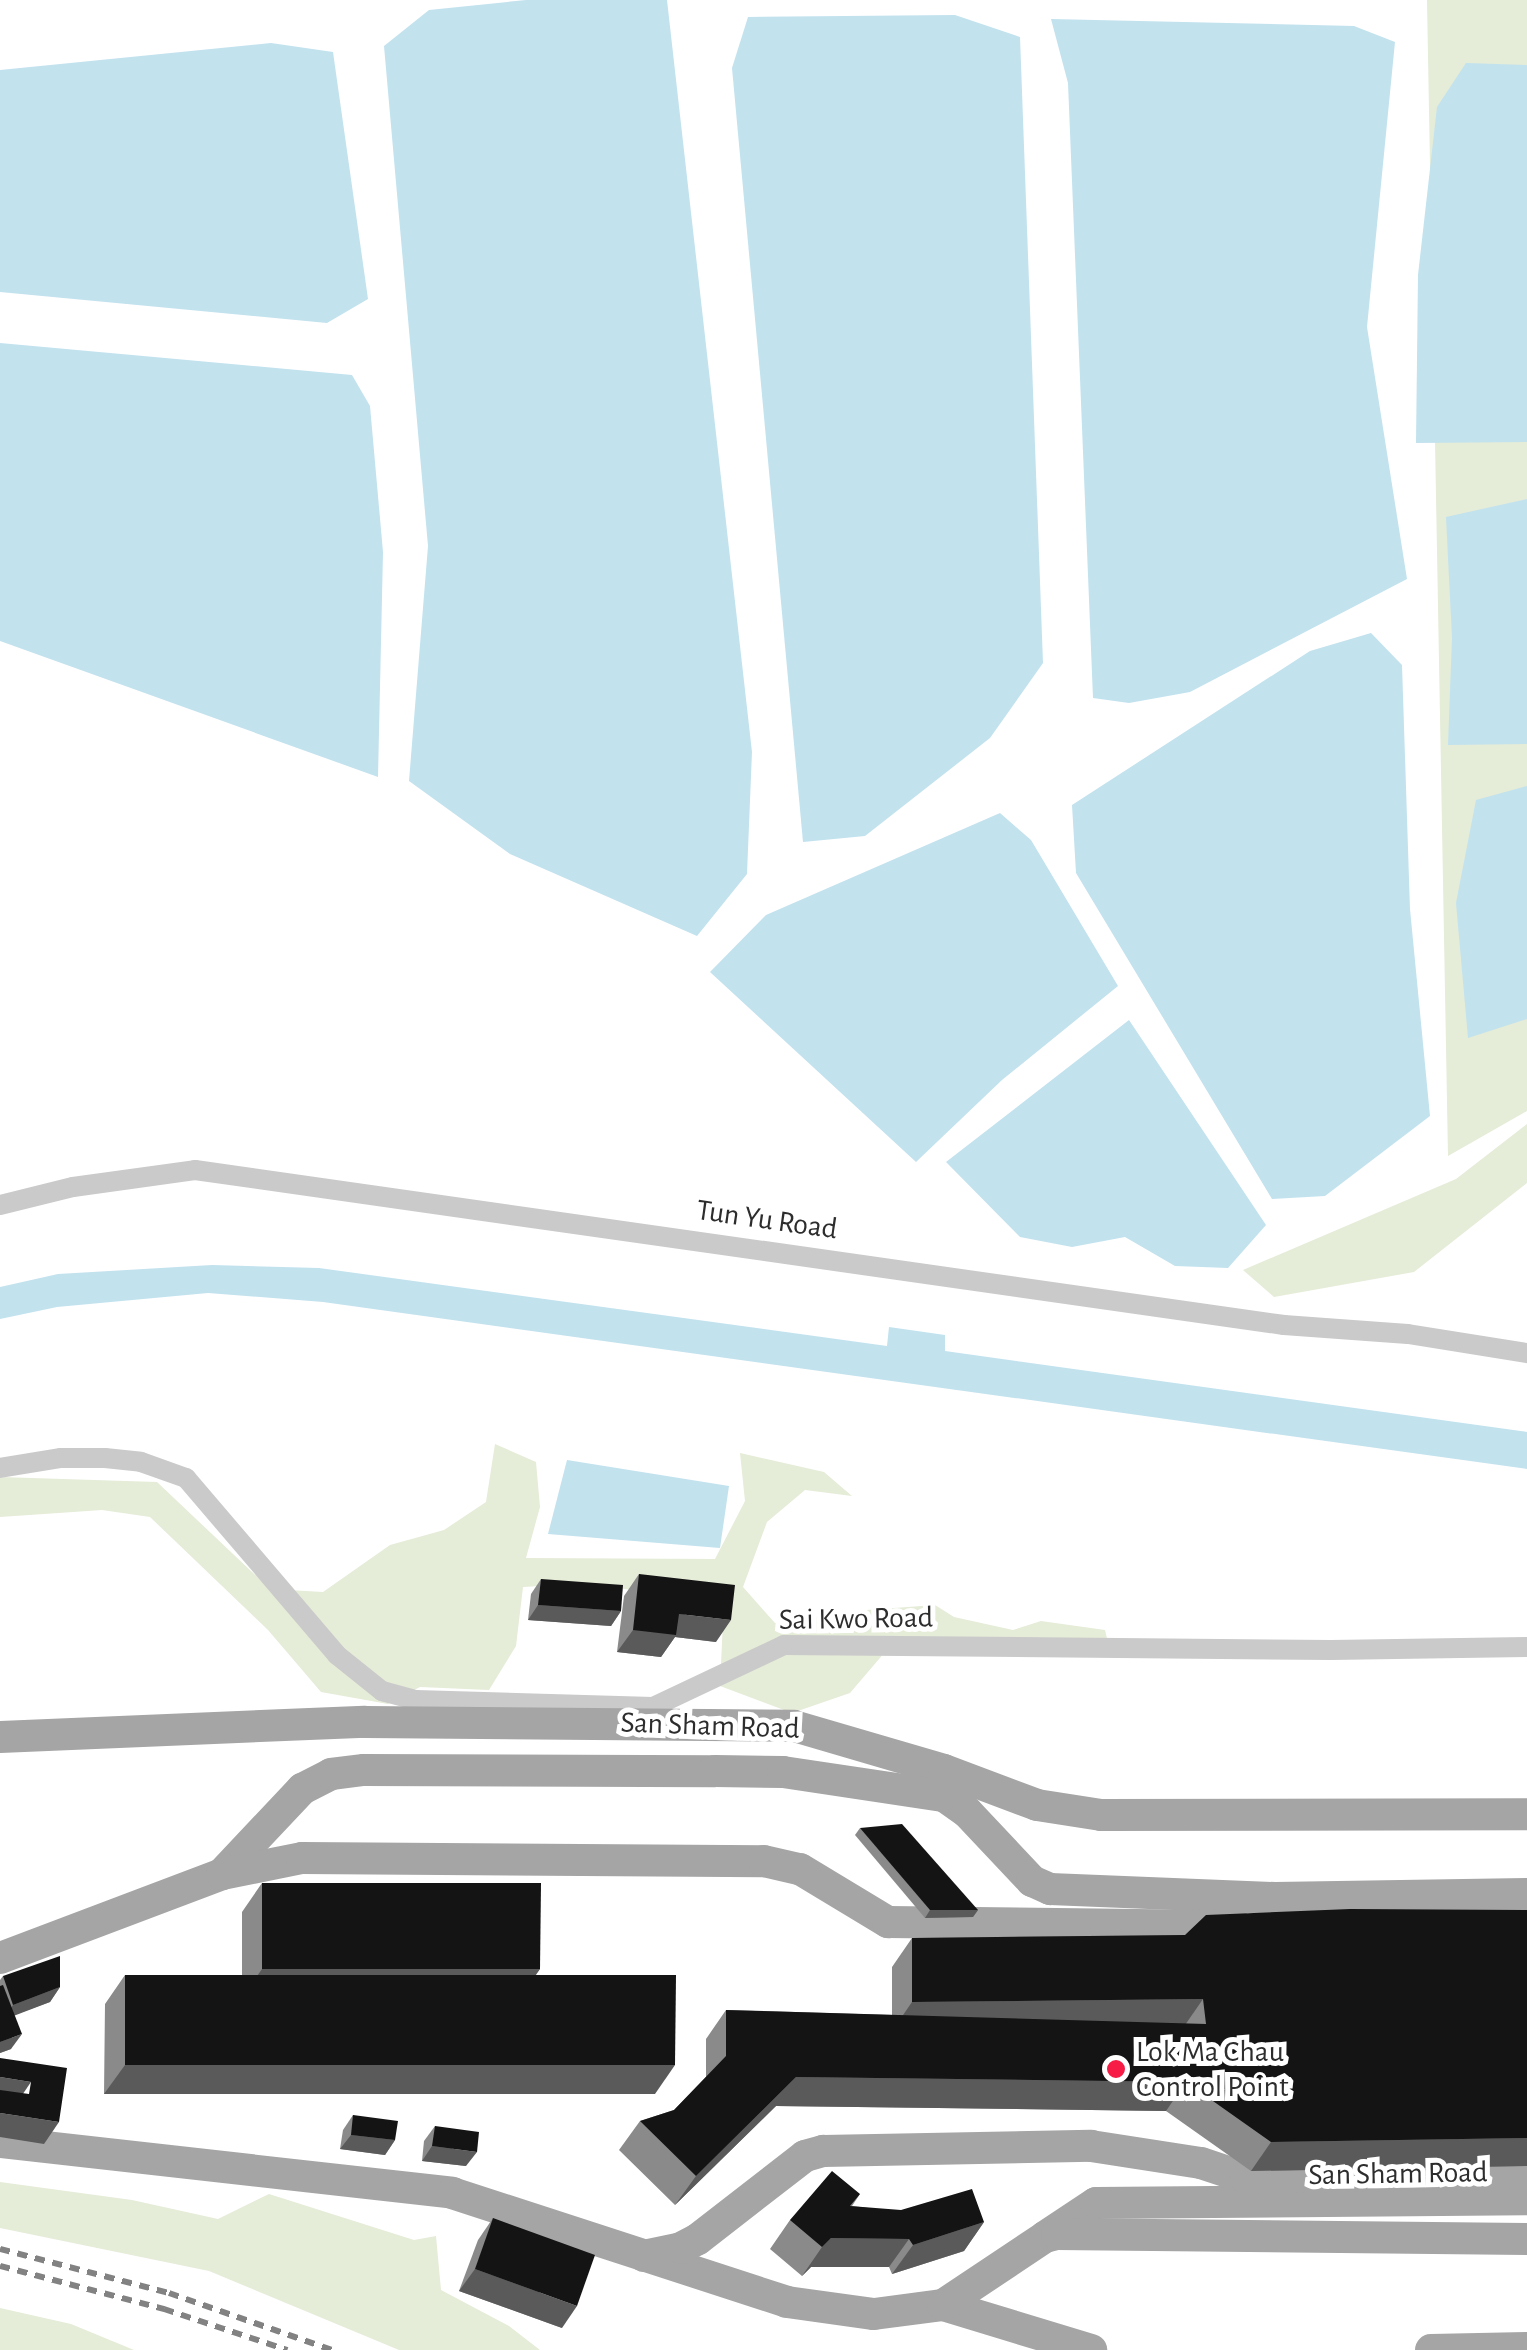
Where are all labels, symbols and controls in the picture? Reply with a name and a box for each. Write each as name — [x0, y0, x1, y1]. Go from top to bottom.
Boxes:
street label: Tun Yu Road — [694, 1192, 840, 1248]
street label: Sai Kwo Road — [779, 1600, 933, 1638]
street label: San Sham Road — [620, 1705, 800, 1747]
place label: Lok Ma Chau Control Point — [1136, 2034, 1289, 2104]
marker: Lok Ma Chau Control Point — [1105, 2058, 1127, 2080]
street label: San Sham Road — [1308, 2154, 1488, 2194]

